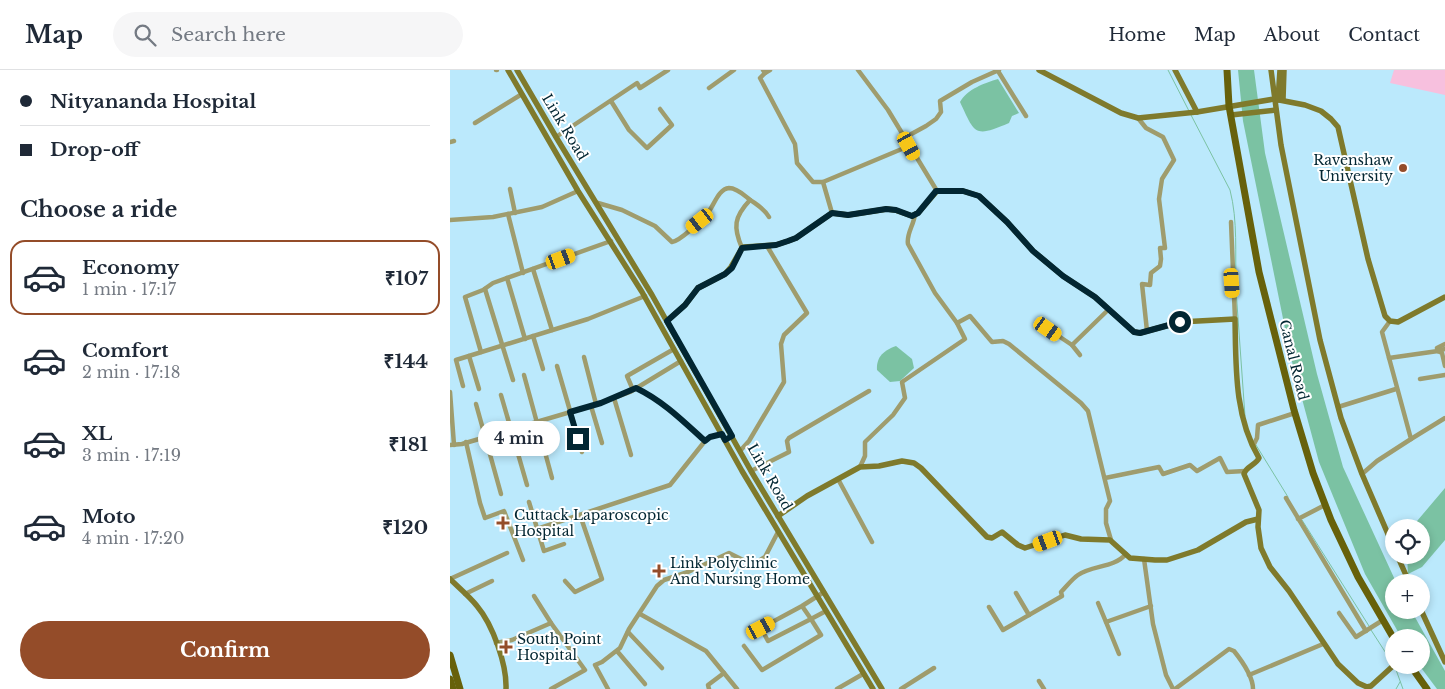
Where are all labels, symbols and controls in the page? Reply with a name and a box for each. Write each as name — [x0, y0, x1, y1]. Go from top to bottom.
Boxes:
search box — [113, 12, 463, 57]
text: Map — [25, 20, 83, 49]
icon: search — [131, 21, 159, 49]
text: Search here — [171, 23, 286, 46]
text: Home — [1108, 24, 1166, 46]
text: Map — [1194, 24, 1236, 46]
text: About — [1264, 24, 1320, 46]
text: Contact — [1348, 24, 1420, 46]
text: Nityananda Hospital — [50, 90, 256, 113]
street label: Link Road — [538, 91, 592, 164]
car — [895, 129, 922, 163]
text: Drop-off — [50, 138, 139, 161]
place label: Ravenshaw University — [1313, 151, 1393, 185]
marker: Ravenshaw University — [1397, 162, 1409, 174]
text: Choose a ride — [20, 196, 177, 223]
car — [683, 206, 716, 236]
car — [544, 247, 577, 271]
icon: car — [22, 255, 67, 300]
text: Economy — [82, 256, 179, 279]
text: ₹107 — [385, 267, 428, 290]
car — [1223, 268, 1240, 298]
text: 1 min · 17:17 — [82, 279, 176, 299]
route start — [1169, 311, 1191, 333]
car — [1031, 314, 1064, 344]
street label: Canal Road — [1275, 318, 1313, 403]
icon: car — [22, 338, 67, 383]
text: Comfort — [82, 339, 169, 362]
text: ₹144 — [384, 350, 428, 373]
text: 2 min · 17:18 — [82, 362, 180, 382]
icon: car — [22, 421, 67, 466]
text: XL — [82, 422, 112, 445]
callout: 4 min — [478, 422, 560, 456]
text: 4 min — [494, 428, 544, 448]
route end — [567, 428, 589, 450]
text: ₹181 — [388, 433, 428, 456]
street label: Link Road — [744, 440, 797, 514]
text: 3 min · 17:19 — [82, 445, 181, 465]
icon: car — [22, 504, 67, 549]
text: Moto — [82, 505, 136, 528]
place label: Cuttack Laparoscopic Hospital — [514, 506, 669, 540]
text: ₹120 — [382, 516, 428, 539]
marker: Cuttack Laparoscopic Hospital — [496, 516, 510, 530]
map controls — [1385, 519, 1430, 674]
button: locate — [1385, 519, 1430, 564]
text: 4 min · 17:20 — [82, 528, 184, 548]
car — [1031, 529, 1064, 553]
place label: Link Polyclinic And Nursing Home — [669, 554, 810, 588]
marker: Link Polyclinic And Nursing Home — [652, 564, 666, 578]
button: + — [1385, 574, 1430, 619]
car — [744, 614, 777, 642]
button: Confirm — [20, 621, 430, 679]
button: − — [1385, 629, 1430, 674]
place label: South Point Hospital — [517, 630, 602, 664]
marker: South Point Hospital — [499, 640, 513, 654]

